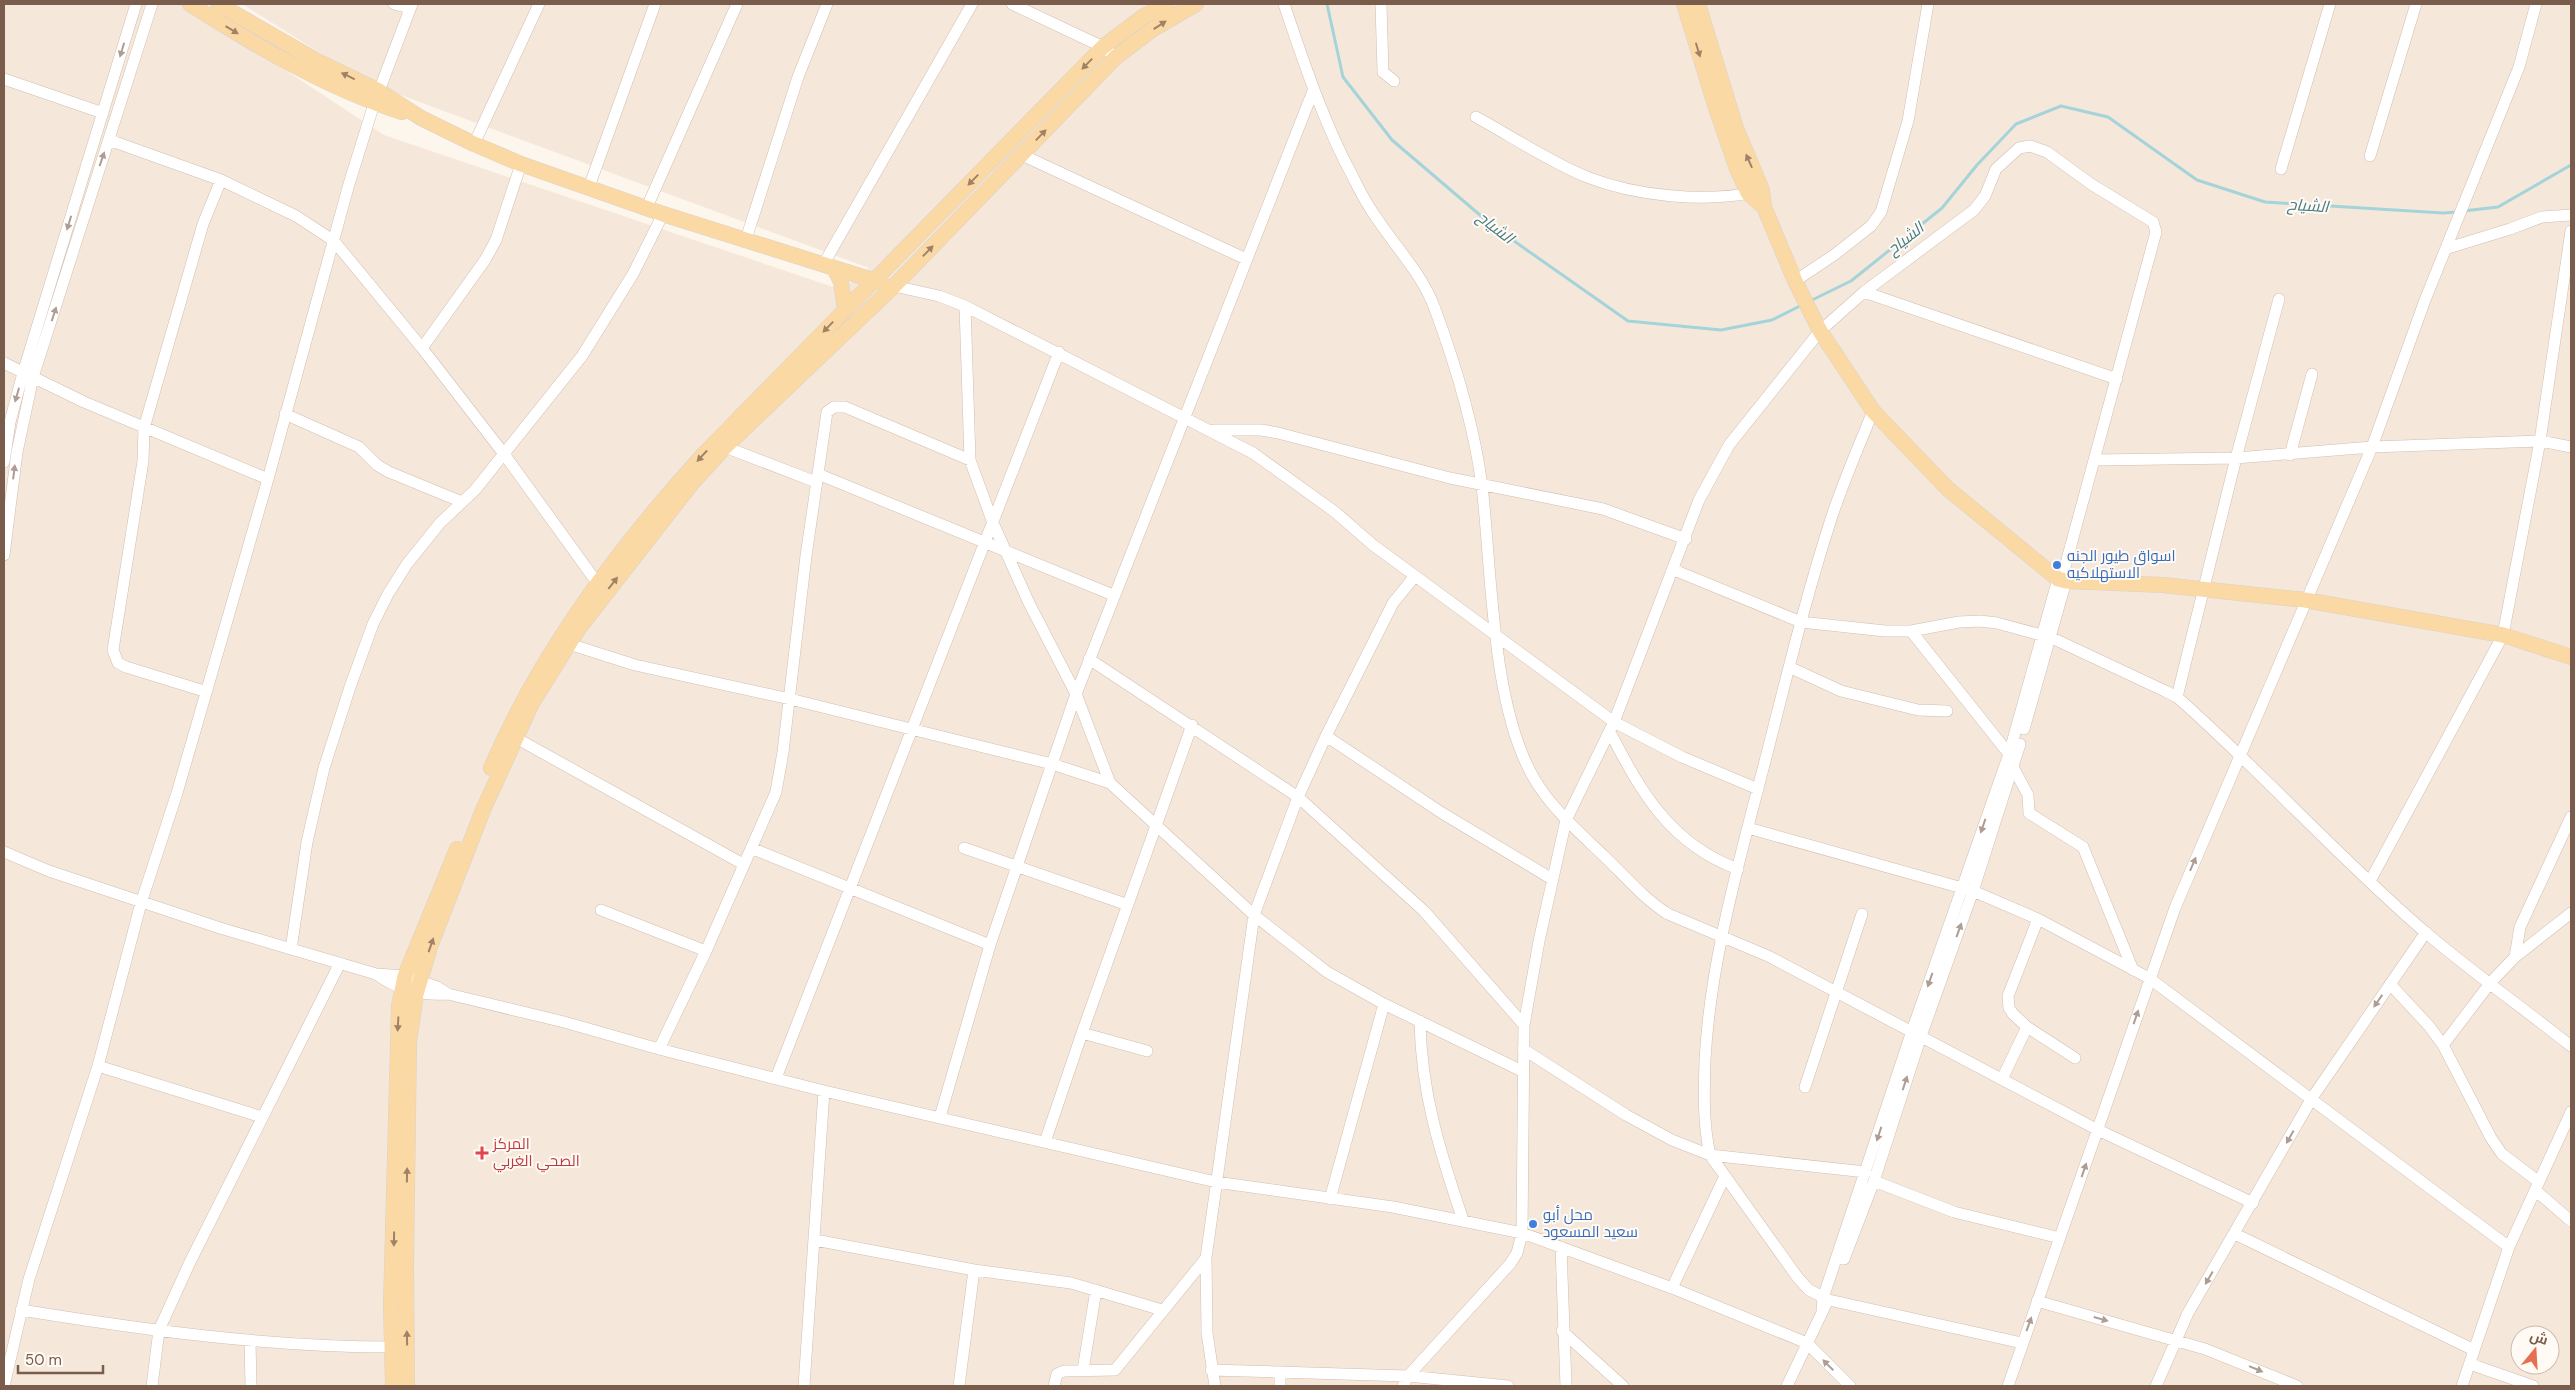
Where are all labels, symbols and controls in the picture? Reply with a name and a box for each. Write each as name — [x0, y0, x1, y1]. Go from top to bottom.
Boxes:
one-way arrow — [1153, 20, 1166, 29]
one-way arrow — [225, 25, 238, 34]
one-way arrow — [118, 43, 125, 58]
one-way arrow — [1695, 43, 1703, 58]
one-way arrow — [1081, 57, 1093, 69]
one-way arrow — [341, 72, 355, 80]
one-way arrow — [1035, 129, 1047, 141]
one-way arrow — [99, 152, 106, 167]
one-way arrow — [1745, 154, 1753, 168]
one-way arrow — [967, 174, 979, 186]
water label: الشياح — [2286, 194, 2331, 219]
water label: الشياح — [1472, 206, 1520, 250]
one-way arrow — [65, 215, 73, 230]
water label: الشياح — [1882, 216, 1930, 261]
one-way arrow — [922, 245, 934, 257]
one-way arrow — [50, 307, 58, 322]
one-way arrow — [822, 321, 834, 333]
one-way arrow — [13, 387, 21, 402]
one-way arrow — [696, 450, 708, 462]
one-way arrow — [10, 463, 18, 479]
place label: اسواق طيور الجنه الاستهلاكيه — [2067, 546, 2176, 583]
marker: اسواق طيور الجنه الاستهلاكيه — [2051, 559, 2063, 571]
one-way arrow — [608, 576, 618, 590]
one-way arrow — [1979, 819, 1986, 834]
one-way arrow — [2189, 857, 2197, 872]
one-way arrow — [1955, 922, 1963, 937]
one-way arrow — [427, 938, 435, 953]
one-way arrow — [1926, 973, 1934, 988]
one-way arrow — [2374, 995, 2383, 1008]
one-way arrow — [2133, 1009, 2141, 1024]
one-way arrow — [393, 1017, 401, 1033]
one-way arrow — [1902, 1076, 1910, 1091]
one-way arrow — [1874, 1127, 1882, 1142]
one-way arrow — [2286, 1130, 2294, 1145]
place label: المركز الصحي الغربي — [492, 1134, 580, 1173]
marker: المركز الصحي الغربي — [475, 1146, 489, 1160]
one-way arrow — [2081, 1163, 2088, 1178]
one-way arrow — [403, 1167, 411, 1183]
place label: محل أبو سعيد المسعود — [1543, 1205, 1638, 1242]
marker: محل أبو سعيد المسعود — [1527, 1218, 1539, 1230]
one-way arrow — [390, 1232, 398, 1248]
one-way arrow — [2204, 1271, 2213, 1285]
one-way arrow — [2026, 1316, 2033, 1331]
one-way arrow — [2094, 1316, 2109, 1324]
north arrow — [2510, 1325, 2560, 1375]
text: ش — [2528, 1326, 2550, 1349]
one-way arrow — [402, 1329, 410, 1345]
scale bar — [18, 1342, 102, 1374]
text: 50 m — [25, 1350, 62, 1370]
one-way arrow — [1823, 1359, 1835, 1371]
one-way arrow — [2249, 1365, 2263, 1373]

